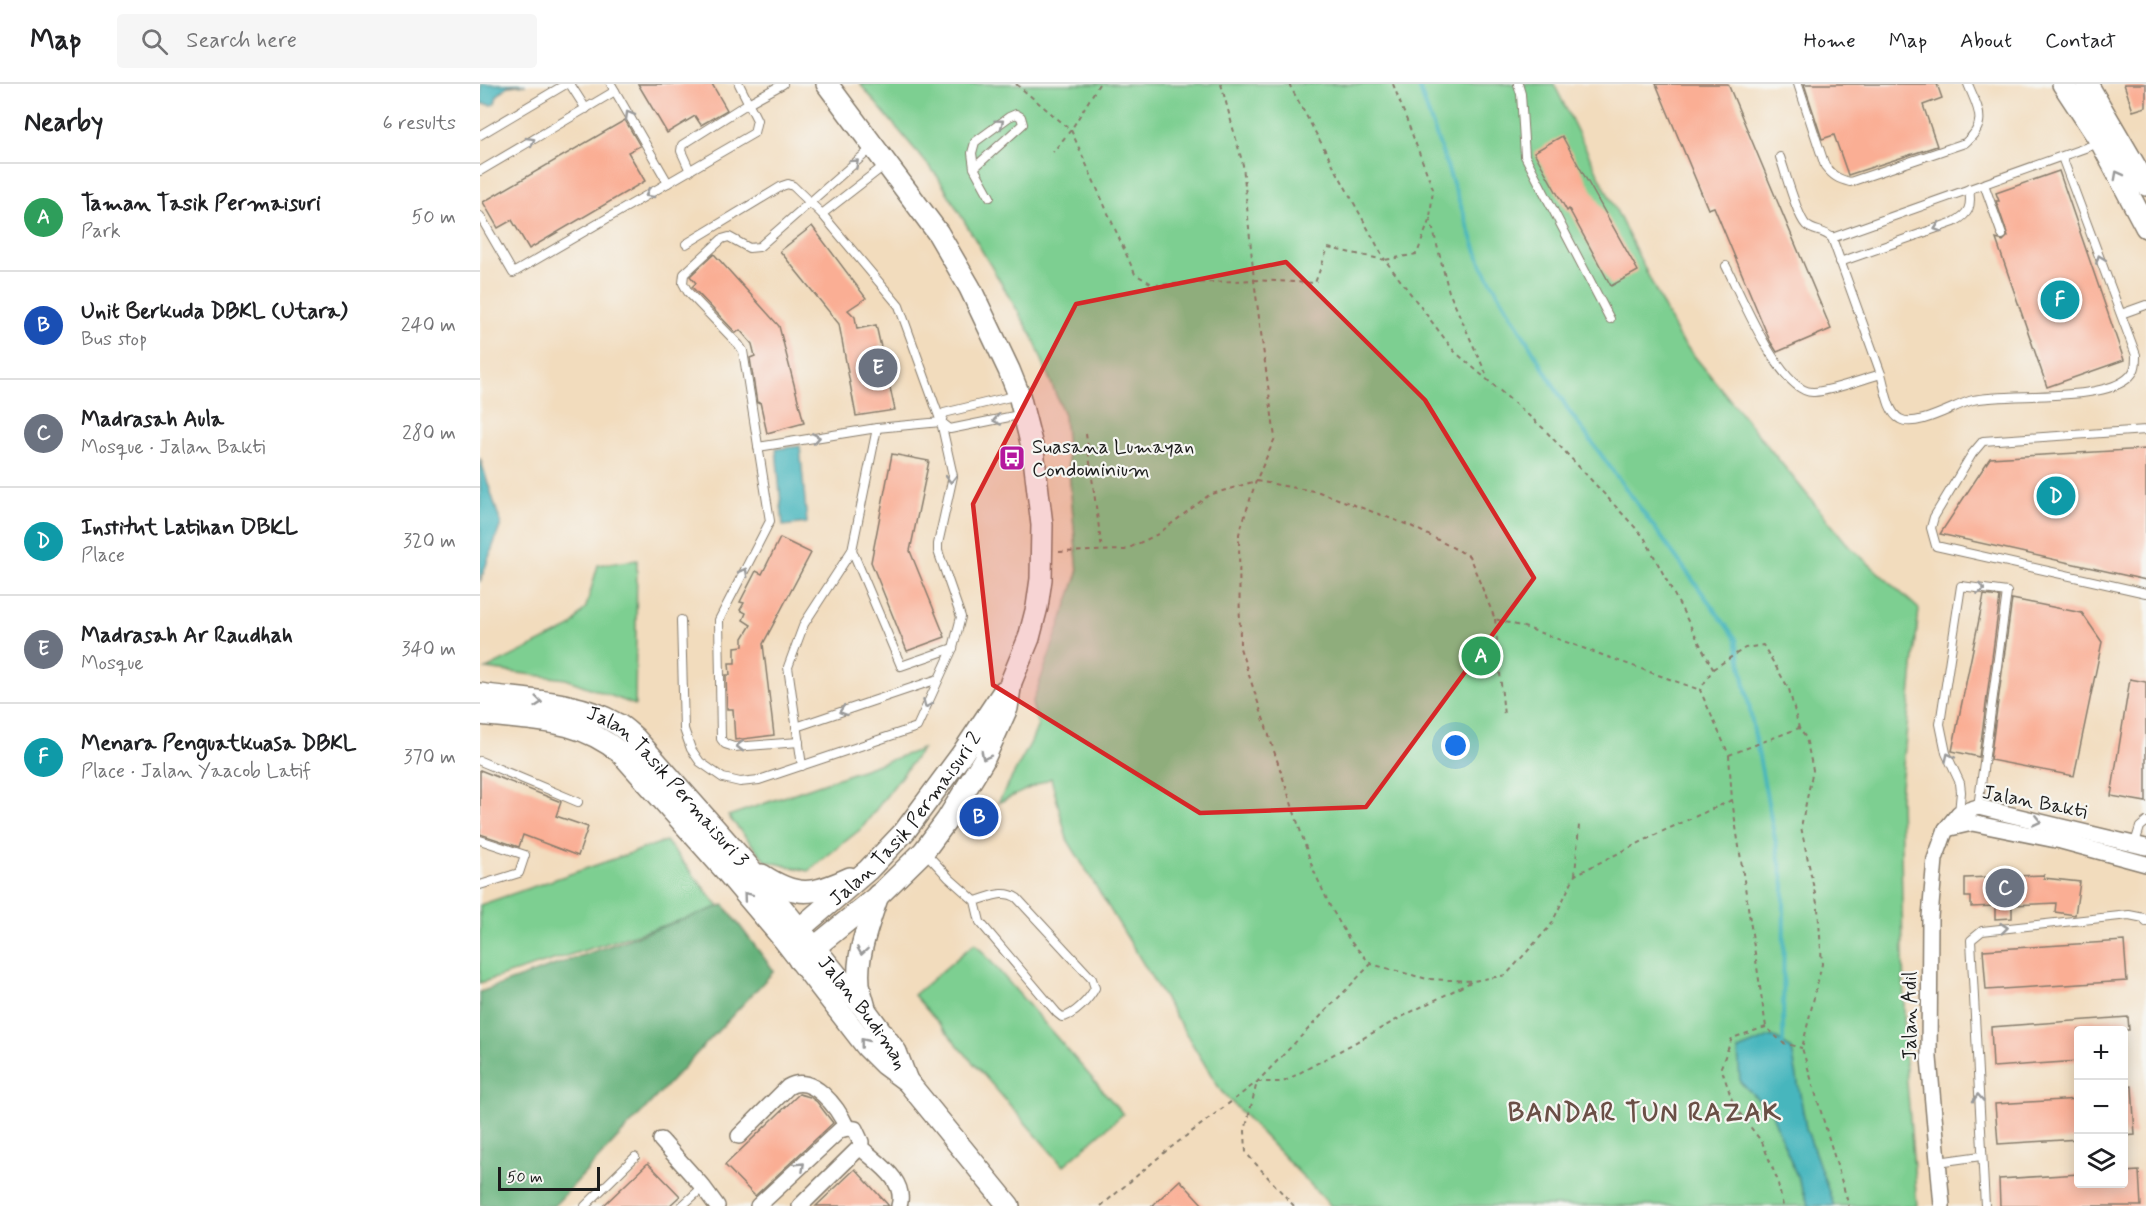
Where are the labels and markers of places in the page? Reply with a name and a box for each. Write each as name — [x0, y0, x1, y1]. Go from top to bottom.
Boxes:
pin: F — [2040, 278, 2080, 322]
pin: E — [858, 346, 898, 390]
place label: Suasana Lumayan Condominium — [1032, 434, 1194, 484]
bus stop icon: Suasana Lumayan Condominium — [997, 443, 1027, 473]
pin: D — [2036, 474, 2076, 518]
pin: A — [1462, 634, 1500, 678]
pin: B — [960, 794, 998, 840]
pin: C — [1986, 866, 2024, 910]

